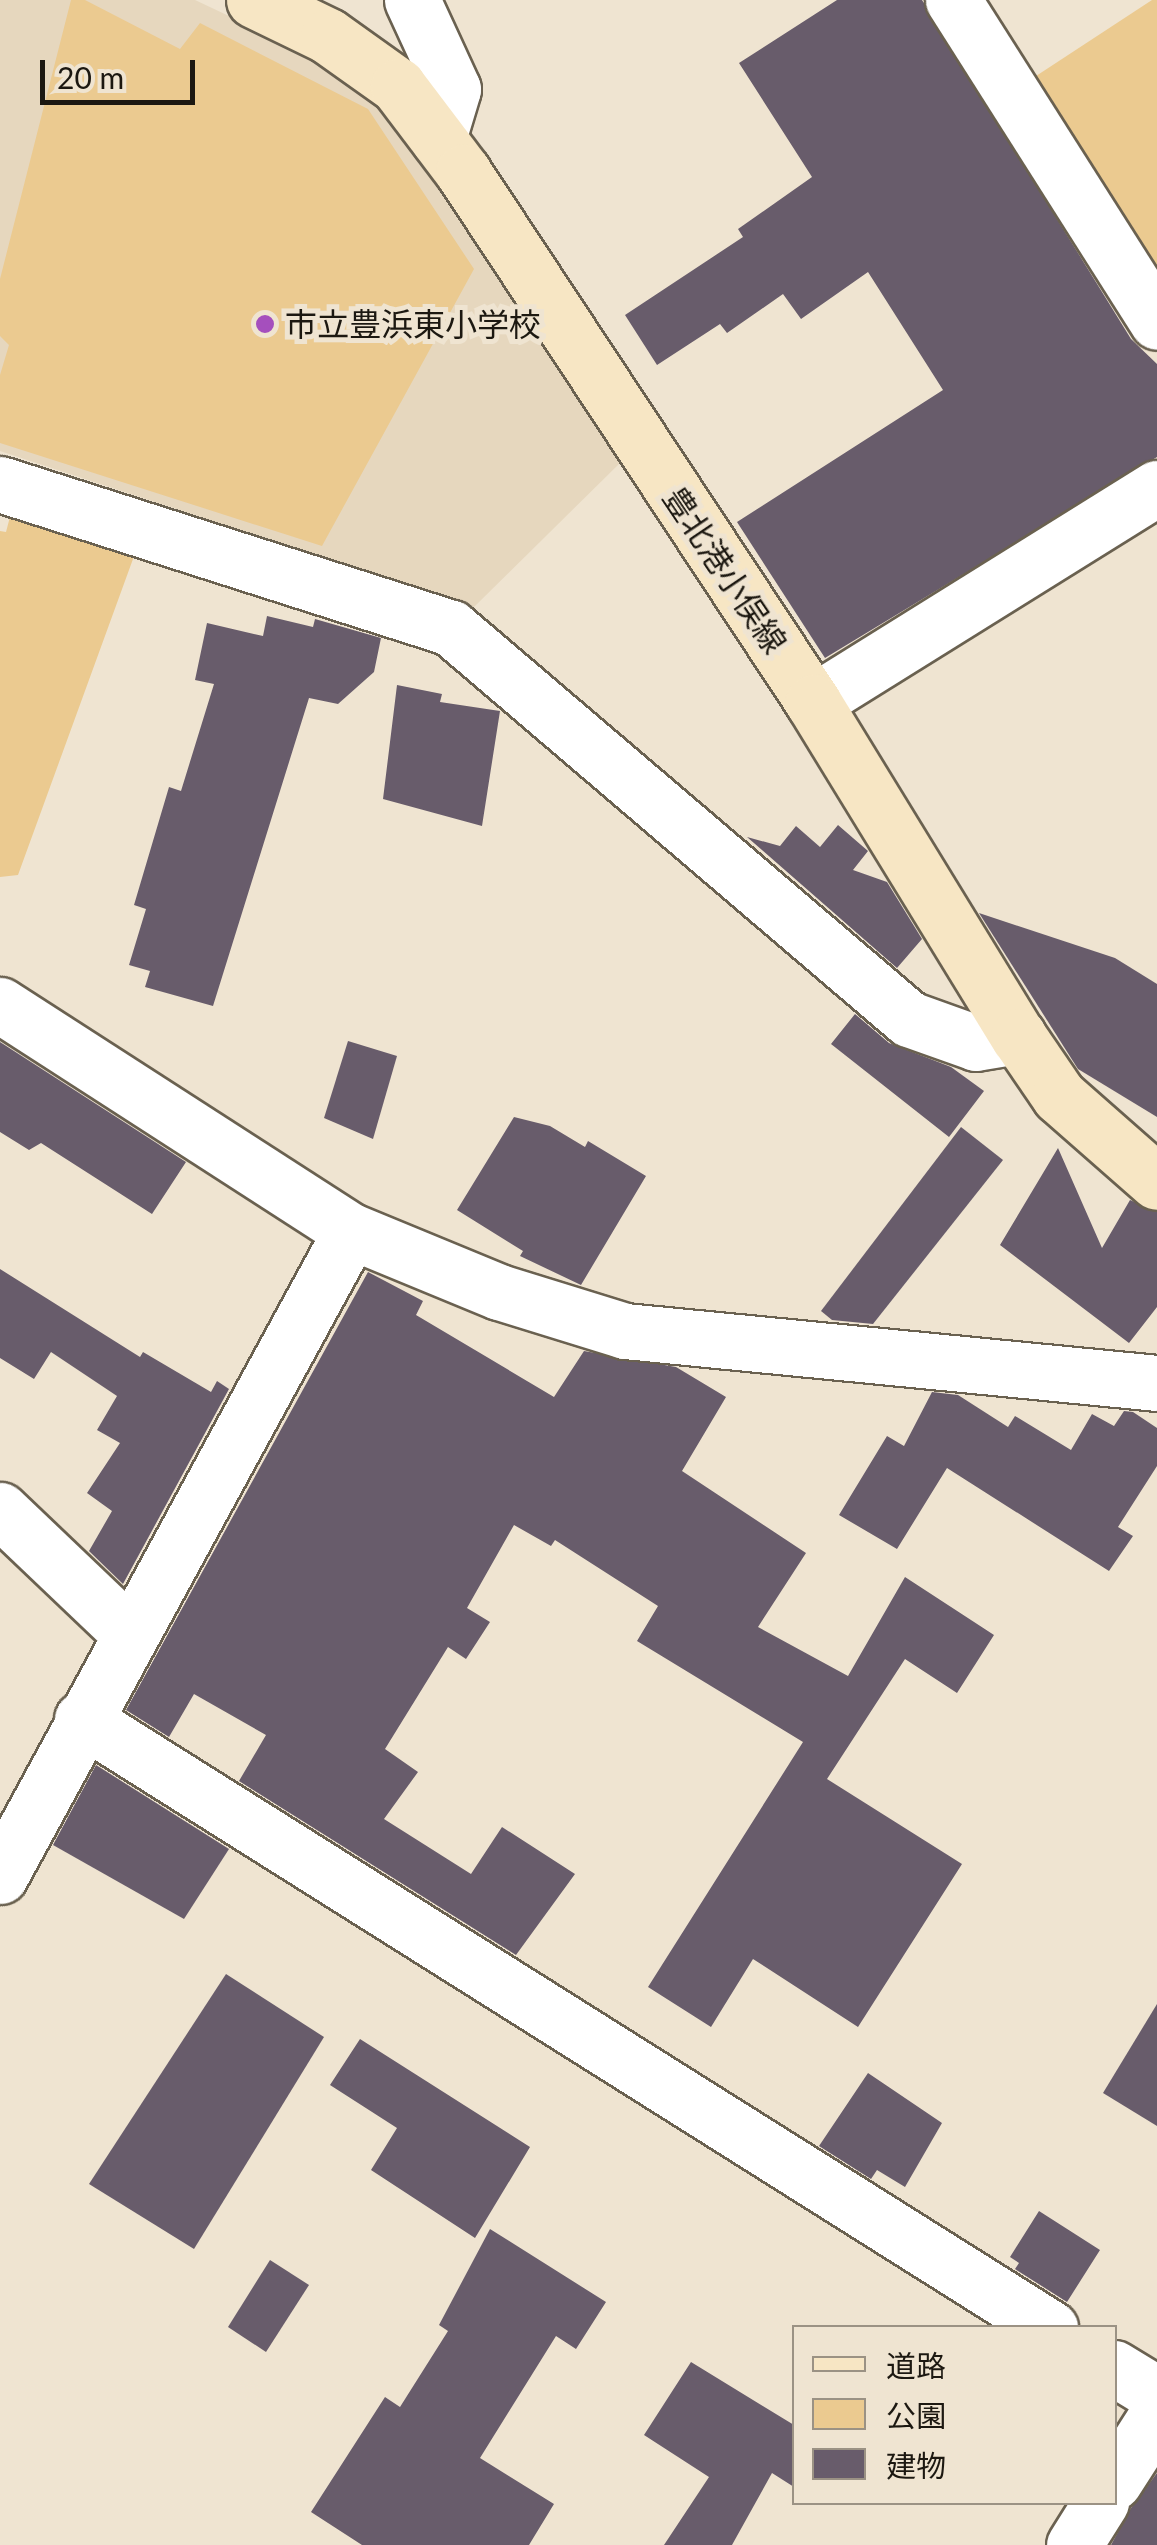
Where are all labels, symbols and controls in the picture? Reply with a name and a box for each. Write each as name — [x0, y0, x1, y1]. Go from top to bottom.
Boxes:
scale bar — [45, 40, 200, 102]
text: 20 m — [57, 59, 124, 95]
place label: 市立豊浜東小学校 — [285, 305, 541, 343]
marker: 市立豊浜東小学校 — [254, 313, 276, 335]
street label: 豊北港小俣線 — [655, 480, 795, 660]
legend — [792, 2325, 1117, 2505]
text: 道路 — [886, 2347, 946, 2383]
text: 公園 — [886, 2397, 946, 2433]
text: 建物 — [886, 2447, 946, 2483]

